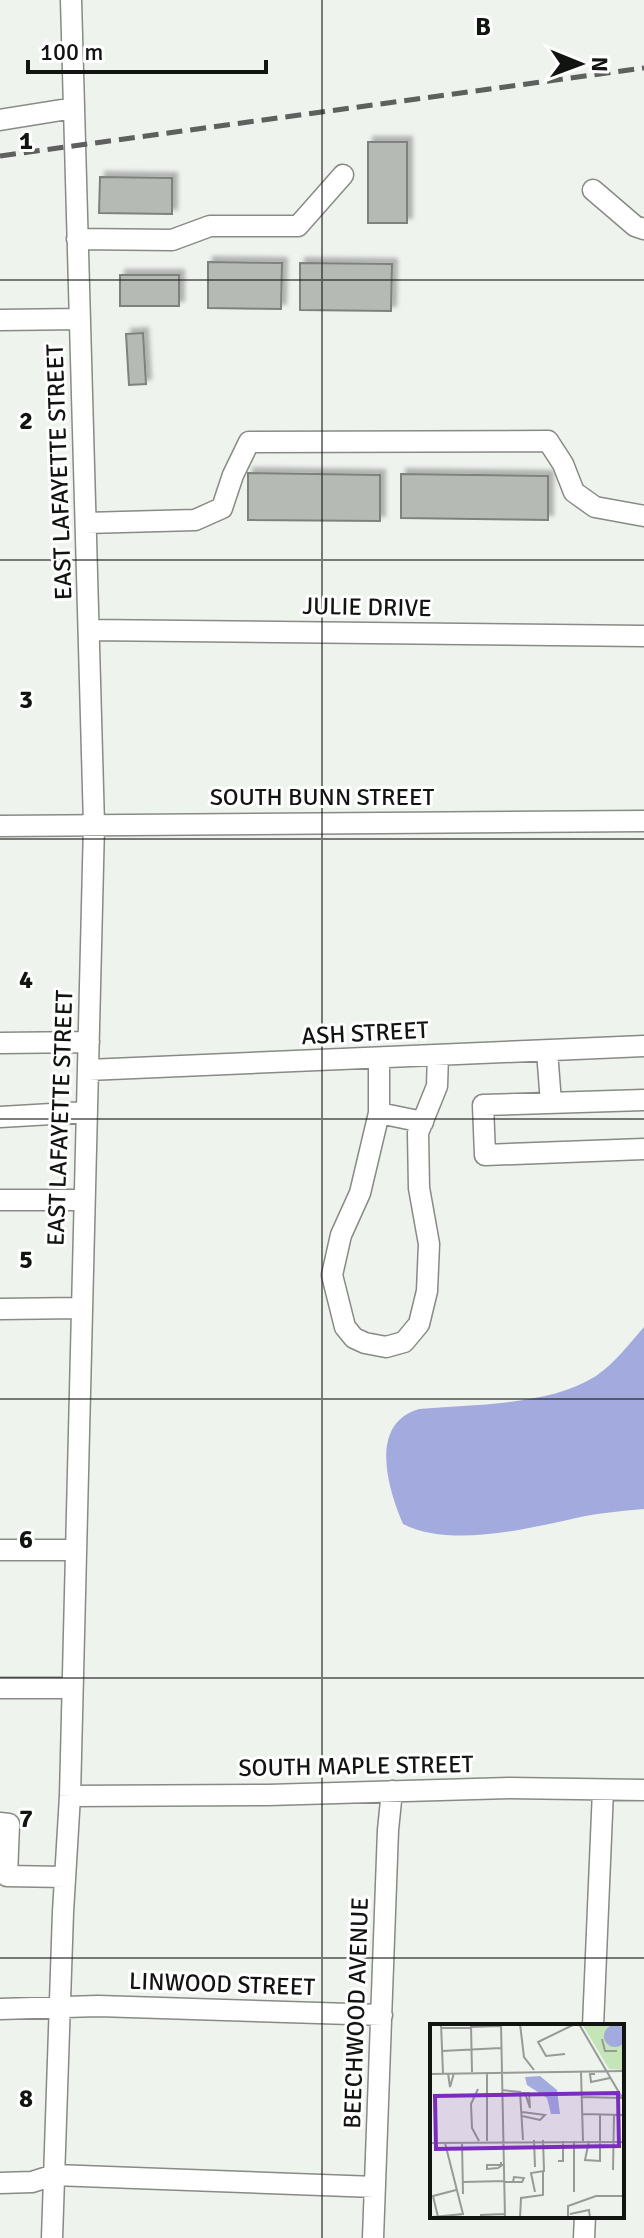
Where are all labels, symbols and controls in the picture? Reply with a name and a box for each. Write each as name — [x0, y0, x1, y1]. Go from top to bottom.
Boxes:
text: B — [475, 11, 491, 43]
scale bar — [28, 24, 266, 74]
north arrow — [540, 24, 620, 104]
text: 100 m — [40, 37, 103, 67]
text: N — [586, 56, 613, 72]
text: 1 — [19, 125, 33, 157]
street label: EAST LAFAYETTE STREET — [40, 343, 78, 601]
text: 2 — [19, 405, 33, 437]
street label: JULIE DRIVE — [302, 591, 432, 623]
text: 3 — [19, 684, 33, 716]
street label: SOUTH BUNN STREET — [210, 782, 435, 812]
text: 4 — [19, 964, 33, 996]
street label: EAST LAFAYETTE STREET — [41, 989, 79, 1247]
street label: ASH STREET — [301, 1015, 430, 1051]
text: 5 — [19, 1244, 33, 1276]
text: 6 — [19, 1524, 33, 1556]
street label: SOUTH MAPLE STREET — [238, 1749, 474, 1783]
text: 7 — [19, 1803, 33, 1835]
street label: BEECHWOOD AVENUE — [337, 1897, 375, 2129]
street label: LINWOOD STREET — [128, 1966, 316, 2002]
inset map — [430, 2024, 624, 2218]
text: 8 — [19, 2083, 33, 2115]

